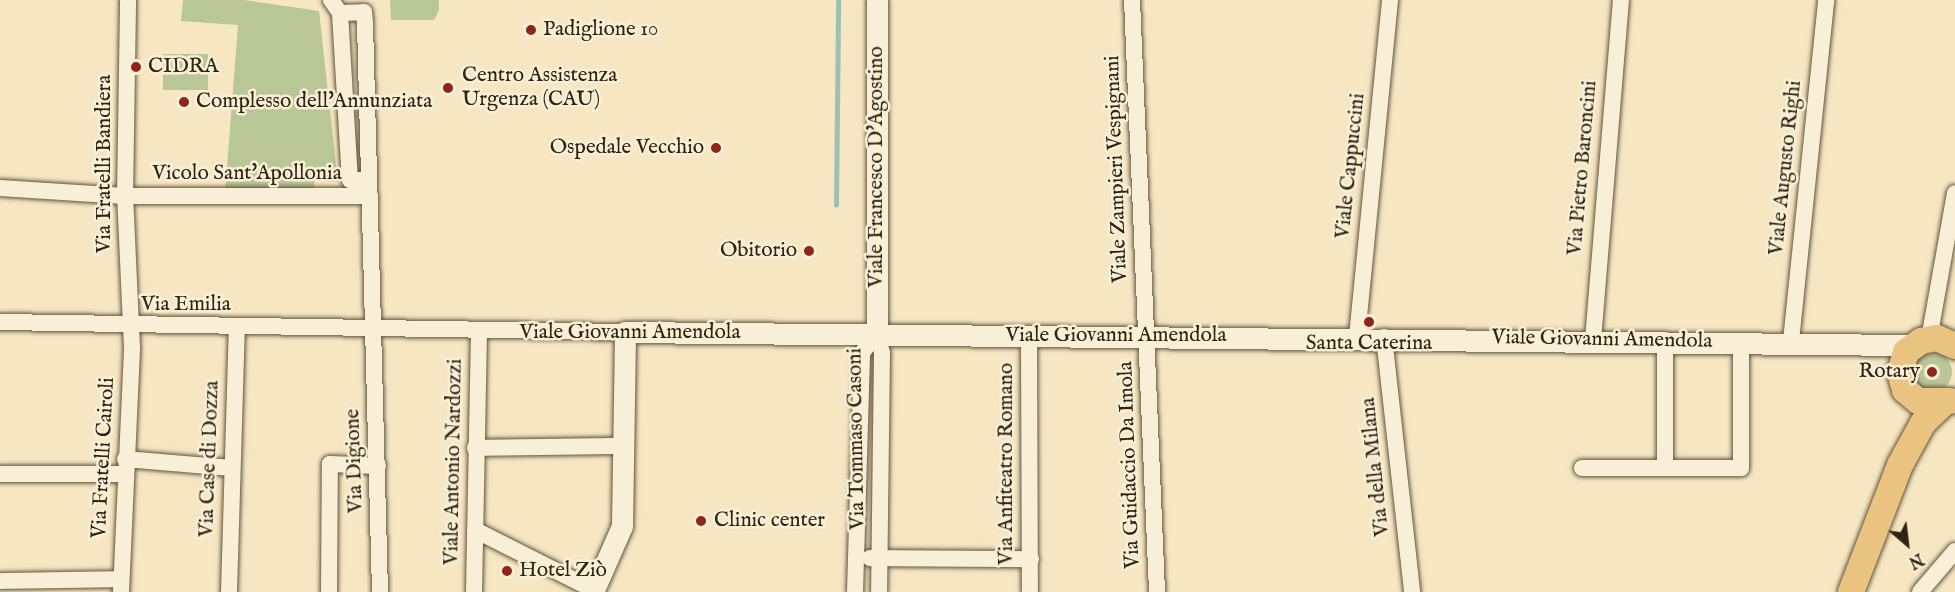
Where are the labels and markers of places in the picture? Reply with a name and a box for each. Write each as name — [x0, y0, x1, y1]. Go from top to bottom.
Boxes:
place label: Padiglione 10 — [543, 17, 658, 43]
marker: Padiglione 10 — [524, 23, 538, 37]
place label: CIDRA — [148, 54, 219, 80]
marker: CIDRA — [129, 60, 143, 74]
place label: Centro Assistenza Urgenza (CAU) — [462, 63, 617, 113]
marker: Centro Assistenza Urgenza (CAU) — [439, 79, 457, 97]
place label: Complesso dell'Annunziata — [196, 89, 432, 115]
marker: Complesso dell'Annunziata — [177, 95, 191, 109]
place label: Ospedale Vecchio — [550, 135, 704, 161]
marker: Ospedale Vecchio — [709, 141, 723, 155]
place label: Obitorio — [720, 238, 797, 264]
marker: Obitorio — [802, 244, 816, 258]
marker: Santa Caterina — [1362, 315, 1376, 329]
place label: Santa Caterina — [1306, 331, 1432, 357]
place label: Rotary — [1858, 359, 1920, 385]
marker: Rotary — [1925, 365, 1939, 379]
place label: Clinic center — [714, 508, 825, 534]
marker: Clinic center — [692, 512, 710, 530]
place label: Hotel Ziò — [519, 558, 607, 584]
marker: Hotel Ziò — [500, 564, 514, 578]

